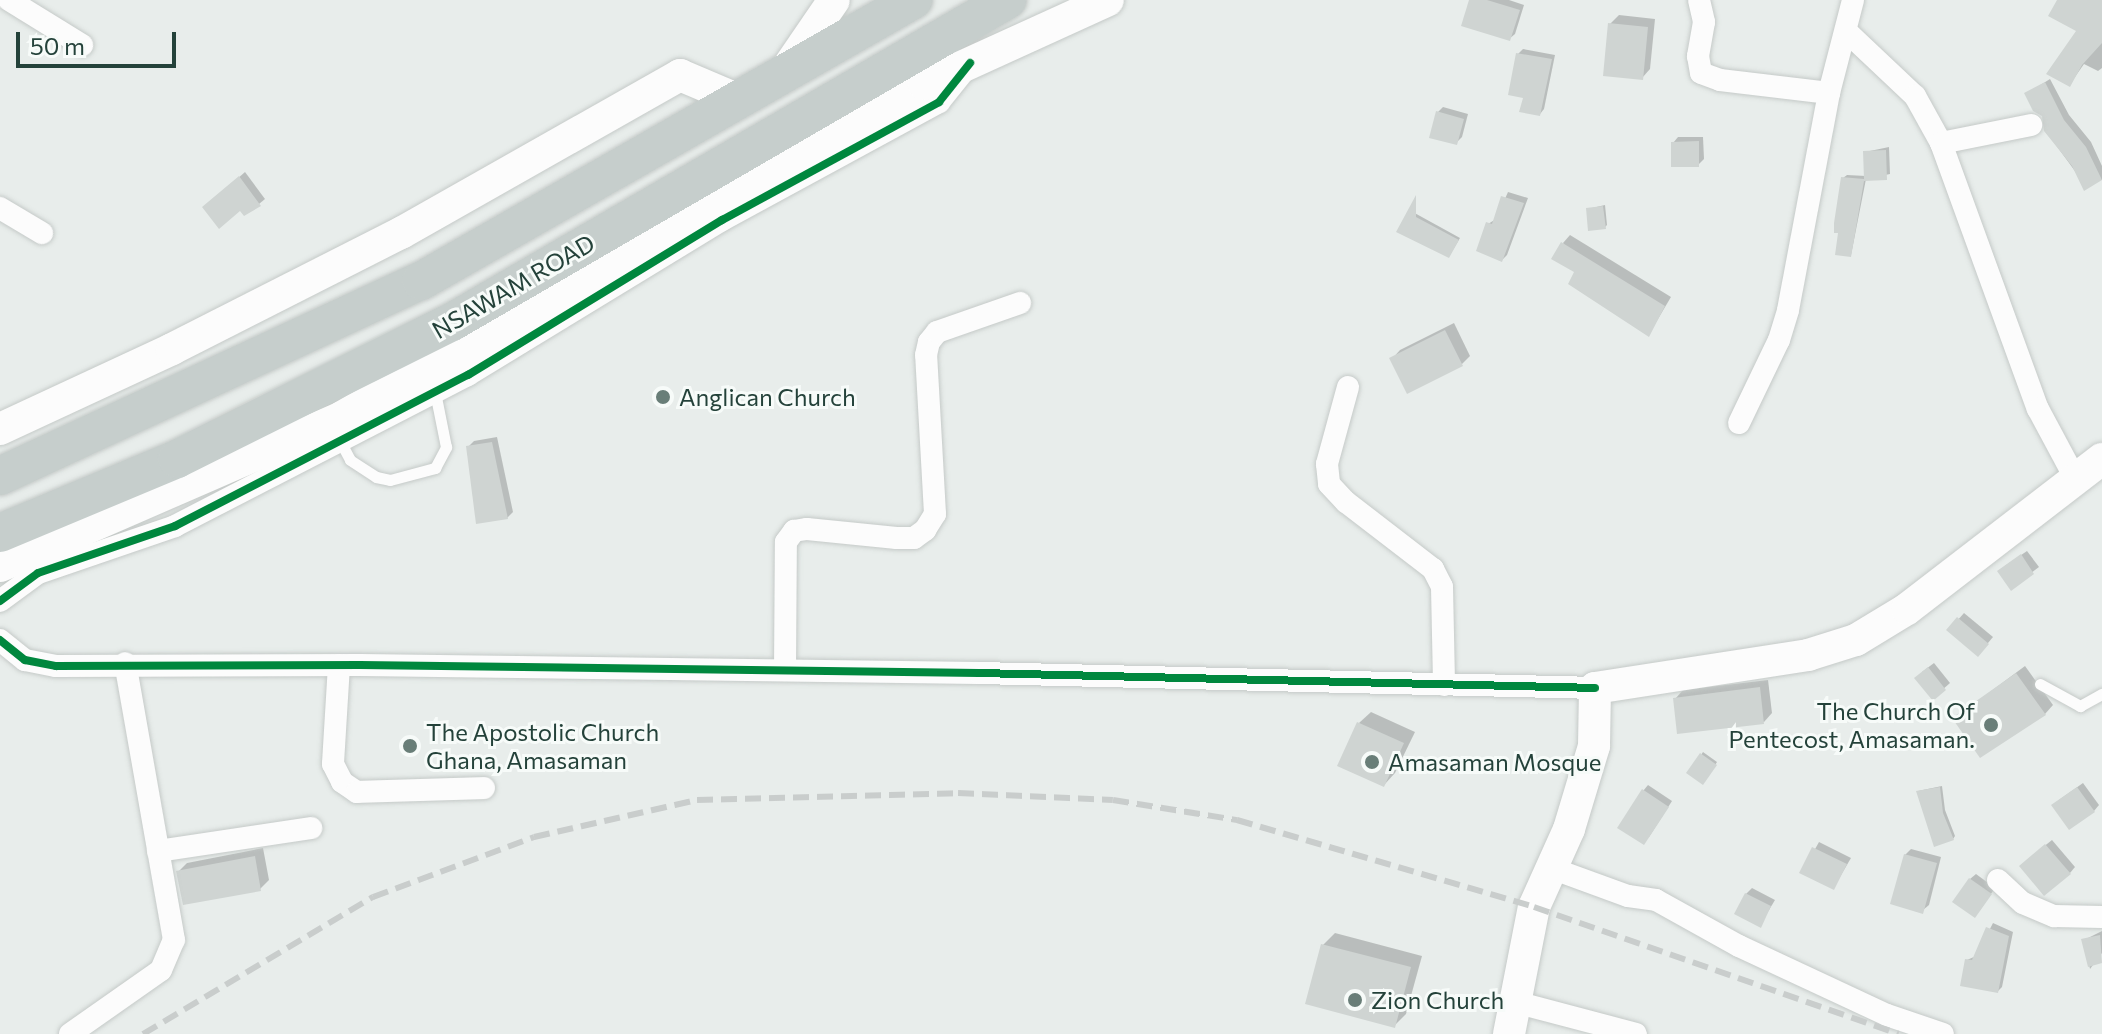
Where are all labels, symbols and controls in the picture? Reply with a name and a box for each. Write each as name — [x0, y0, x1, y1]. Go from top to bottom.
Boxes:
scale bar — [20, 16, 180, 66]
text: 50 m — [30, 31, 85, 60]
street label: NSAWAM ROAD — [427, 228, 599, 344]
place label: Anglican Church — [679, 383, 856, 411]
marker: Anglican Church — [654, 388, 672, 406]
place label: The Church Of Pentecost, Amasaman. — [1728, 697, 1975, 753]
marker: The Church Of Pentecost, Amasaman. — [1982, 716, 2000, 734]
place label: The Apostolic Church Ghana, Amasaman — [426, 718, 659, 774]
marker: The Apostolic Church Ghana, Amasaman — [401, 737, 419, 755]
place label: Amasaman Mosque — [1388, 748, 1601, 776]
marker: Amasaman Mosque — [1363, 753, 1381, 771]
place label: Zion Church — [1371, 986, 1504, 1014]
marker: Zion Church — [1346, 991, 1364, 1009]

